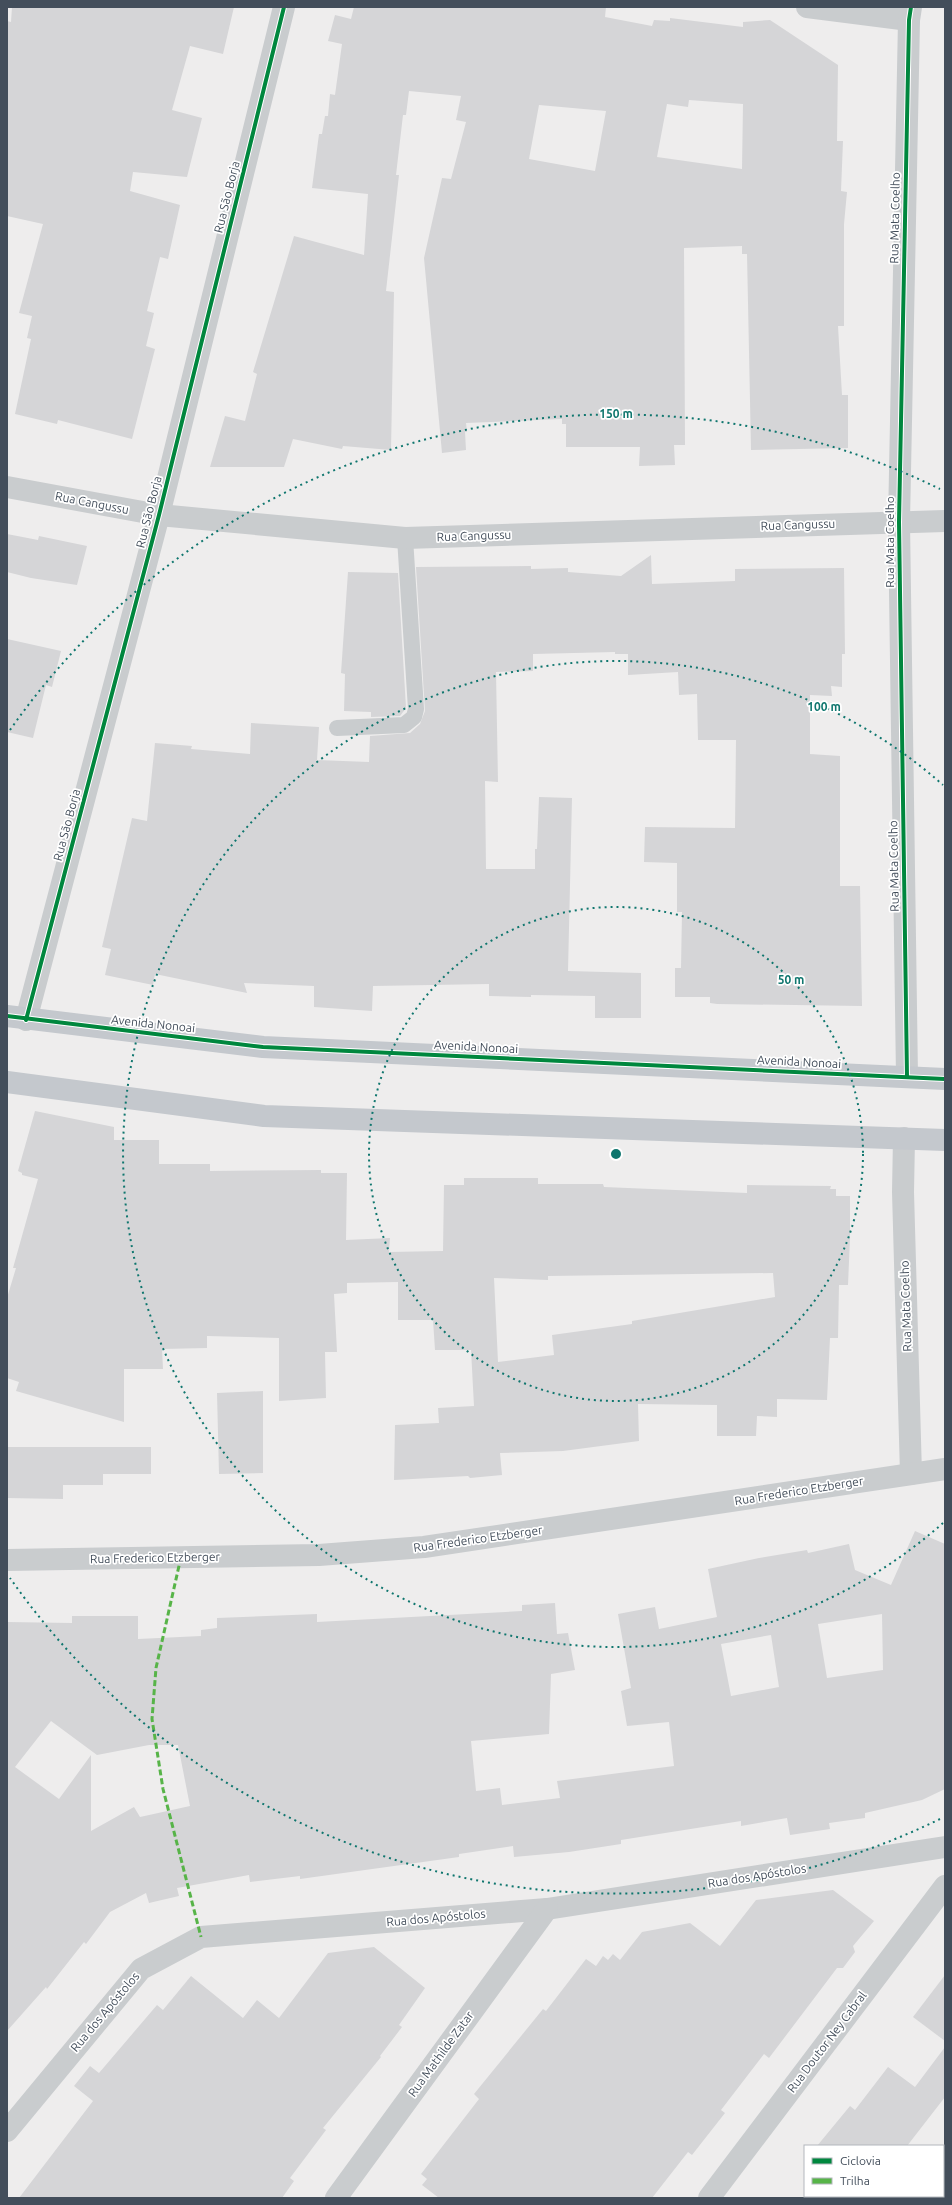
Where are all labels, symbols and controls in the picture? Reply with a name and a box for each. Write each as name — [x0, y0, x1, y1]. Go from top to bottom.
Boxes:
street label: Rua São Borja — [211, 160, 242, 234]
street label: Rua Mata Coelho — [887, 172, 902, 264]
text: 150 m — [599, 407, 633, 420]
street label: Rua São Borja — [133, 475, 164, 549]
street label: Rua Cangussu — [54, 489, 130, 516]
street label: Rua Mata Coelho — [883, 496, 896, 588]
street label: Rua Cangussu — [760, 517, 836, 532]
street label: Rua Cangussu — [436, 528, 512, 543]
text: 100 m — [807, 700, 841, 713]
street label: Rua São Borja — [51, 788, 82, 862]
street label: Rua Mata Coelho — [886, 820, 901, 912]
text: 50 m — [778, 973, 804, 986]
street label: Avenida Nonoai — [110, 1013, 196, 1034]
street label: Avenida Nonoai — [434, 1038, 519, 1055]
street label: Avenida Nonoai — [757, 1053, 842, 1070]
centre of rings — [609, 1147, 623, 1161]
street label: Rua Mata Coelho — [897, 1260, 914, 1352]
street label: Rua Frederico Etzberger — [734, 1474, 865, 1507]
street label: Rua Frederico Etzberger — [413, 1523, 544, 1554]
street label: Rua Frederico Etzberger — [90, 1550, 221, 1565]
street label: Rua dos Apóstolos — [707, 1861, 807, 1890]
street label: Rua dos Apóstolos — [386, 1907, 486, 1928]
street label: Rua dos Apóstolos — [68, 1969, 142, 2054]
street label: Rua Doutor Ney Cabral — [784, 1989, 869, 2095]
street label: Rua Mathilde Zatar — [405, 2008, 476, 2099]
legend — [804, 2145, 944, 2197]
text: Ciclovia — [840, 2154, 881, 2167]
text: Trilha — [840, 2174, 870, 2187]

